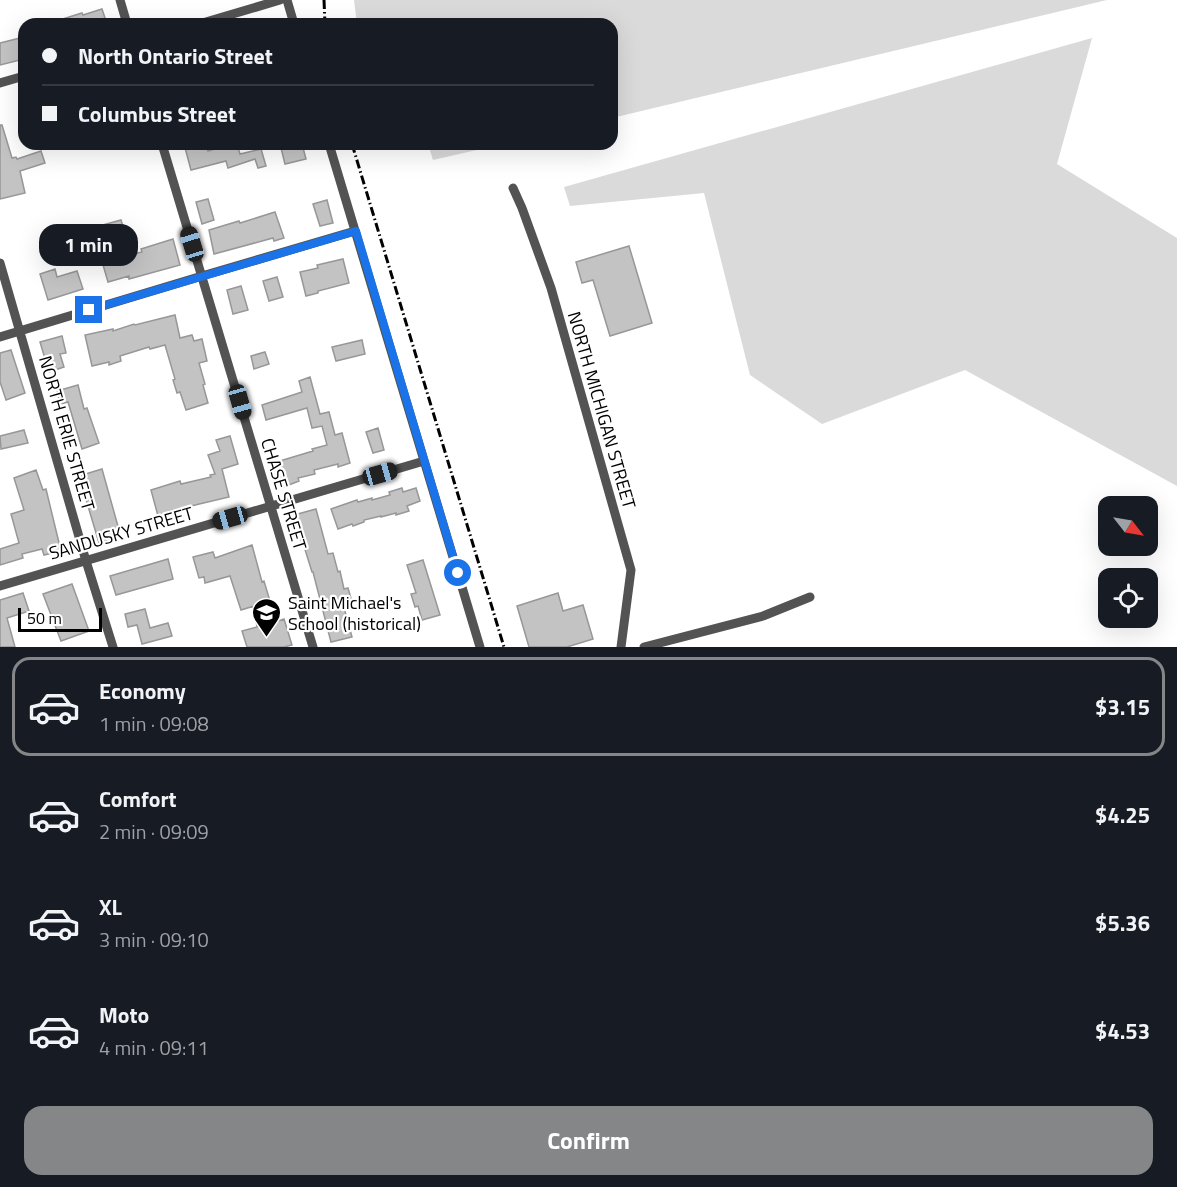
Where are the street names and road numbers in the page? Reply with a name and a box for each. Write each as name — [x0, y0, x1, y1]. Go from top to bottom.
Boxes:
street label: NORTH MICHIGAN STREET — [561, 308, 643, 512]
street label: NORTH ERIE STREET — [32, 353, 102, 514]
street label: CHASE STREET — [254, 435, 314, 554]
street label: SANDUSKY STREET — [46, 499, 197, 567]

